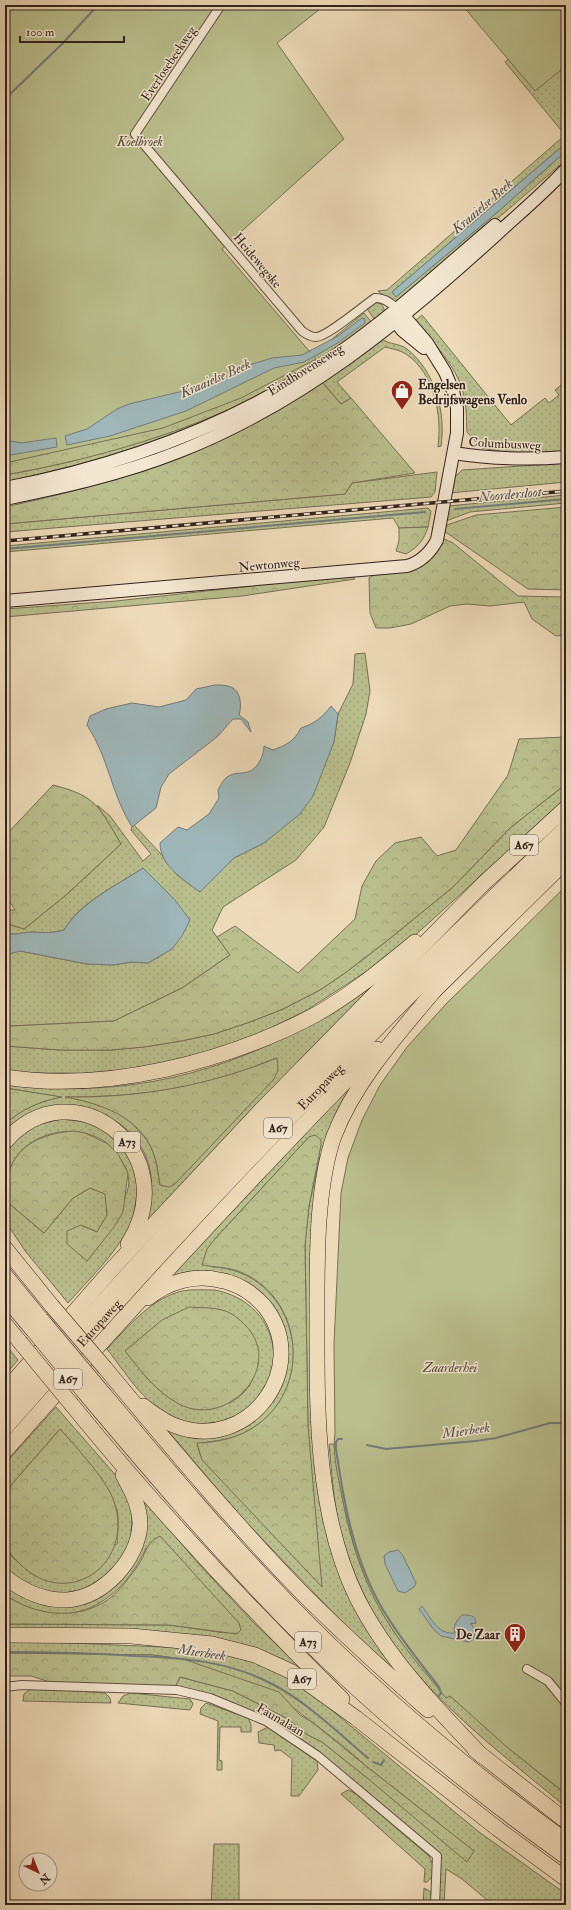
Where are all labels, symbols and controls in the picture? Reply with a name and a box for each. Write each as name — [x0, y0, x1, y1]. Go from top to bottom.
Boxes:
scale bar — [20, 18, 124, 44]
street label: Everlosebeekweg — [138, 22, 200, 104]
text: 100 m — [26, 25, 55, 40]
park label: Koelbroek — [116, 134, 163, 150]
water label: Kraaielse Beek — [448, 175, 516, 238]
street label: Heidewegske — [230, 230, 285, 292]
street label: Eindhovenseweg — [265, 340, 347, 399]
water label: Kraaielse Beek — [176, 355, 253, 402]
place label: Engelsen Bedrijfswagens Venlo — [418, 377, 528, 409]
shop icon: Engelsen Bedrijfswagens Venlo — [389, 378, 415, 411]
street label: Columbusweg — [468, 434, 542, 454]
water label: Noordersloot — [477, 483, 543, 506]
street label: Newtonweg — [238, 554, 301, 576]
road number: A67 — [510, 835, 538, 855]
street label: Europaweg — [295, 1060, 348, 1114]
road number: A67 — [264, 1118, 292, 1138]
road number: A73 — [114, 1132, 140, 1152]
street label: Europaweg — [74, 1296, 125, 1350]
park label: Zaarderhei — [422, 1360, 478, 1376]
road number: A67 — [54, 1369, 82, 1389]
water label: Mierbeek — [440, 1419, 491, 1442]
building icon: De Zaar — [502, 1621, 528, 1654]
place label: De Zaar — [456, 1627, 501, 1643]
road number: A73 — [295, 1632, 321, 1652]
water label: Mierbeek — [176, 1640, 227, 1665]
road number: A67 — [288, 1669, 316, 1689]
street label: Faunalaan — [254, 1700, 308, 1740]
north arrow — [18, 1852, 58, 1892]
text: N — [36, 1870, 53, 1888]

